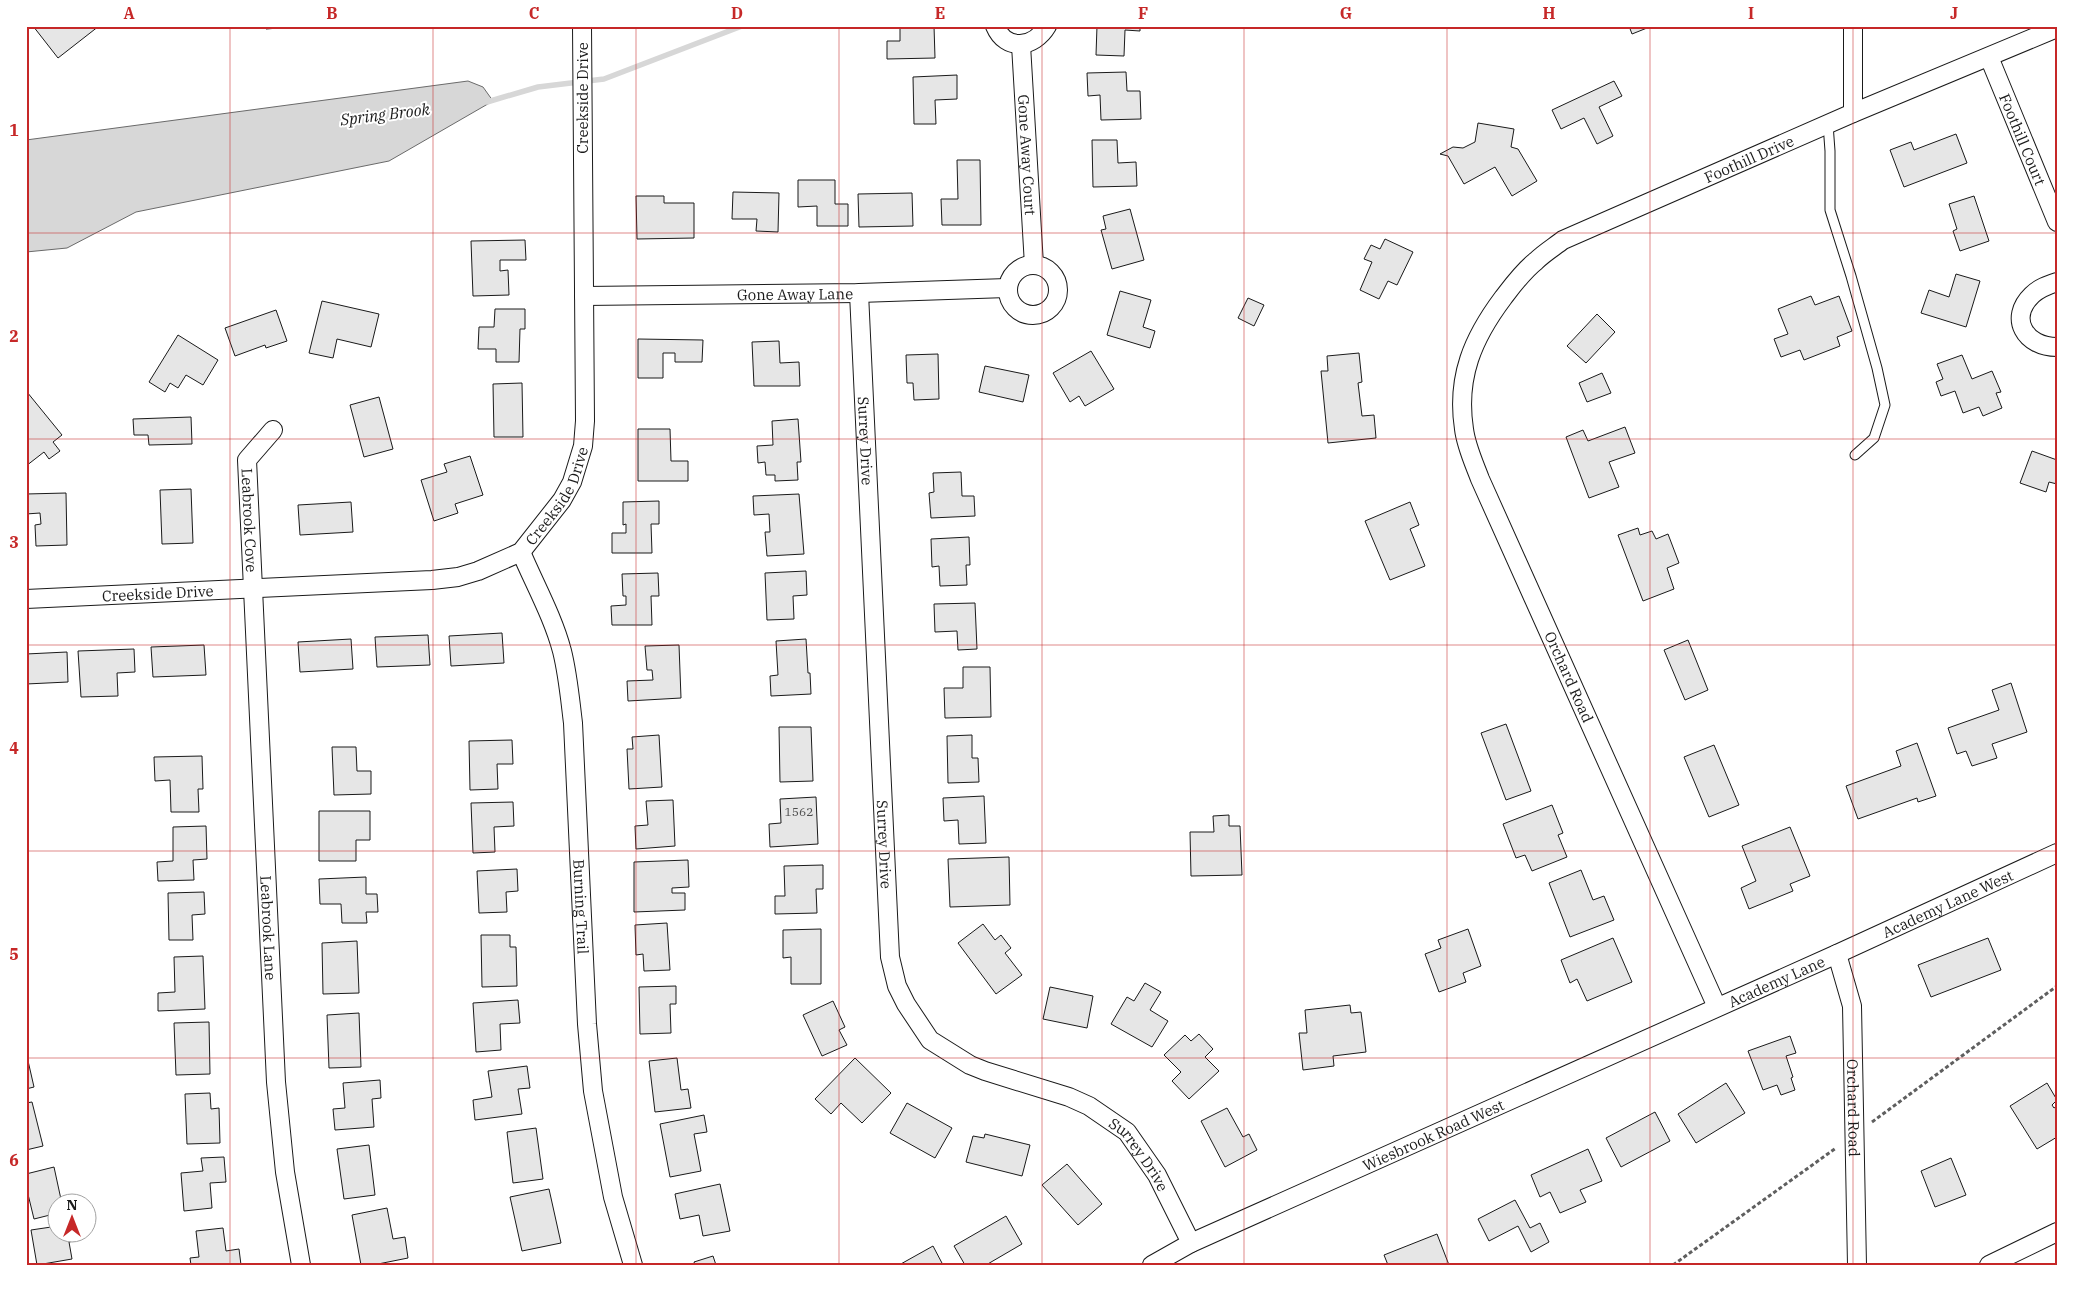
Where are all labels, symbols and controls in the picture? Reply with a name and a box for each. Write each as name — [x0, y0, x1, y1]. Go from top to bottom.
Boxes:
text: A — [123, 3, 135, 23]
text: B — [326, 3, 338, 23]
text: C — [529, 3, 539, 23]
text: D — [731, 3, 743, 23]
text: E — [935, 3, 945, 23]
text: F — [1138, 3, 1148, 23]
text: G — [1340, 3, 1352, 23]
text: H — [1543, 3, 1556, 23]
text: I — [1748, 3, 1754, 23]
text: J — [1950, 3, 1958, 23]
street label: Creekside Drive — [573, 42, 592, 154]
street label: Foothill Court — [1996, 91, 2050, 188]
street label: Gone Away Court — [1014, 94, 1041, 216]
water label: Spring Brook — [338, 99, 431, 130]
text: 1 — [9, 120, 19, 140]
street label: Foothill Drive — [1701, 131, 1796, 187]
street label: Gone Away Lane — [737, 284, 853, 304]
text: 2 — [9, 326, 19, 346]
street label: Surrey Drive — [854, 396, 877, 486]
street label: Creekside Drive — [521, 444, 592, 549]
street label: Leabrook Cove — [238, 468, 262, 573]
text: 3 — [9, 532, 19, 552]
street label: Creekside Drive — [102, 581, 214, 605]
street label: Orchard Road — [1540, 629, 1598, 725]
text: 4 — [9, 738, 19, 758]
street label: Surrey Drive — [873, 800, 896, 889]
house number: 1562 — [785, 804, 813, 819]
street label: Burning Trail — [570, 859, 593, 955]
street label: Academy Lane West — [1879, 865, 2016, 941]
street label: Leabrook Lane — [257, 875, 281, 981]
text: 5 — [9, 944, 19, 964]
street label: Academy Lane — [1725, 951, 1828, 1011]
street label: Orchard Road — [1844, 1059, 1864, 1157]
street label: Wiesbrook Road West — [1359, 1095, 1507, 1175]
street label: Surrey Drive — [1105, 1113, 1173, 1194]
text: 6 — [9, 1150, 19, 1170]
north arrow — [48, 1194, 98, 1244]
text: N — [66, 1196, 78, 1214]

